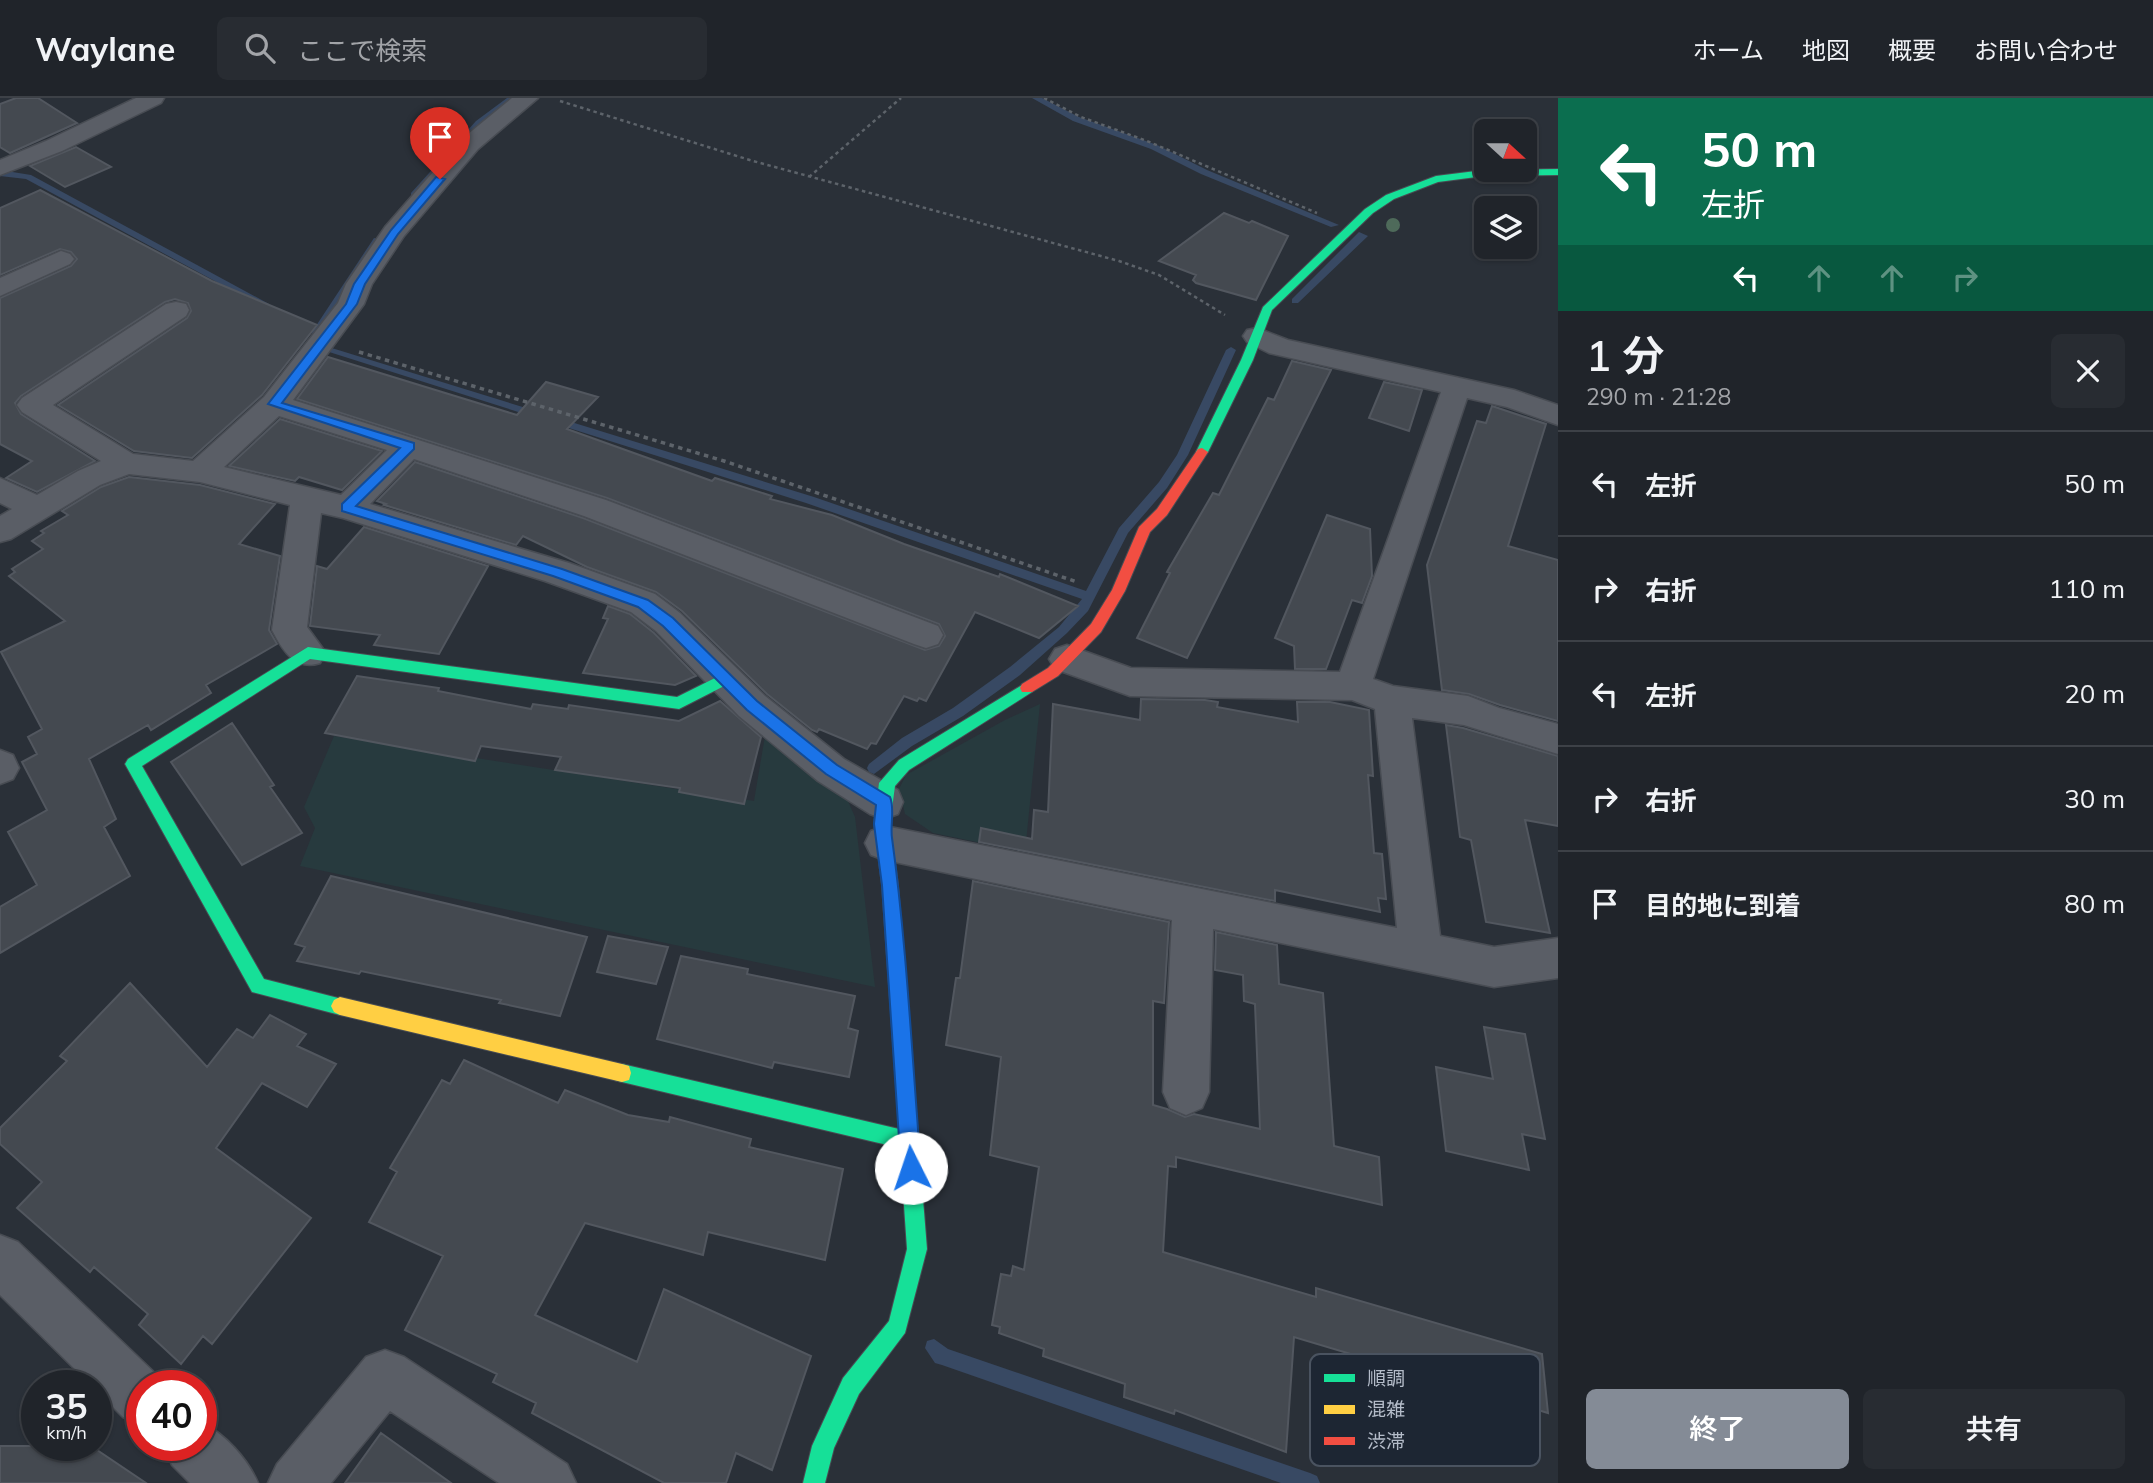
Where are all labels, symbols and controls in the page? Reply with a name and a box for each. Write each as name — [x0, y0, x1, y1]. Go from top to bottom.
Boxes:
search box — [217, 17, 707, 80]
text: Waylane — [35, 28, 175, 69]
icon: search — [241, 29, 279, 67]
text: ここで検索 — [297, 34, 427, 67]
text: ホーム — [1693, 35, 1764, 65]
text: 地図 — [1802, 35, 1850, 65]
text: 概要 — [1888, 35, 1936, 65]
text: お問い合わせ — [1974, 35, 2118, 65]
pin — [410, 107, 470, 179]
icon: arrive — [421, 118, 459, 156]
text: 50 m — [1701, 118, 1817, 179]
north arrow — [1474, 119, 1536, 182]
map controls — [1474, 119, 1537, 259]
icon: left — [1586, 126, 1677, 217]
text: 左折 — [1701, 184, 1765, 224]
button: layers — [1474, 196, 1537, 259]
icon: left — [1727, 259, 1765, 297]
icon: ahead — [1800, 259, 1838, 297]
icon: ahead — [1873, 259, 1911, 297]
icon: right — [1946, 259, 1984, 297]
text: 1 分 — [1586, 329, 1664, 382]
button: close — [2051, 334, 2125, 408]
text: 290 m · 21:28 — [1586, 382, 1731, 411]
icon: left — [1586, 465, 1624, 503]
text: 50 m — [2064, 467, 2125, 500]
text: 左折 — [1645, 469, 1697, 502]
icon: right — [1586, 570, 1624, 608]
text: 110 m — [2049, 572, 2125, 605]
text: 右折 — [1645, 574, 1697, 607]
icon: left — [1586, 675, 1624, 713]
text: 20 m — [2064, 677, 2125, 710]
text: 左折 — [1645, 679, 1697, 712]
icon: right — [1586, 780, 1624, 818]
text: 30 m — [2064, 782, 2125, 815]
text: 右折 — [1645, 784, 1697, 817]
icon: arrive — [1586, 885, 1624, 923]
text: 80 m — [2064, 887, 2125, 920]
text: 目的地に到着 — [1645, 889, 1801, 922]
position arrow — [874, 1131, 948, 1205]
legend — [1310, 1354, 1540, 1466]
text: 順調 — [1367, 1366, 1405, 1390]
speed limit sign: 40 — [126, 1370, 217, 1461]
text: 35 — [45, 1384, 88, 1428]
button: 終了 — [1586, 1389, 1849, 1469]
button: 共有 — [1863, 1389, 2125, 1469]
text: 混雑 — [1367, 1397, 1405, 1421]
text: km/h — [46, 1421, 87, 1444]
text: 渋滞 — [1367, 1429, 1405, 1453]

